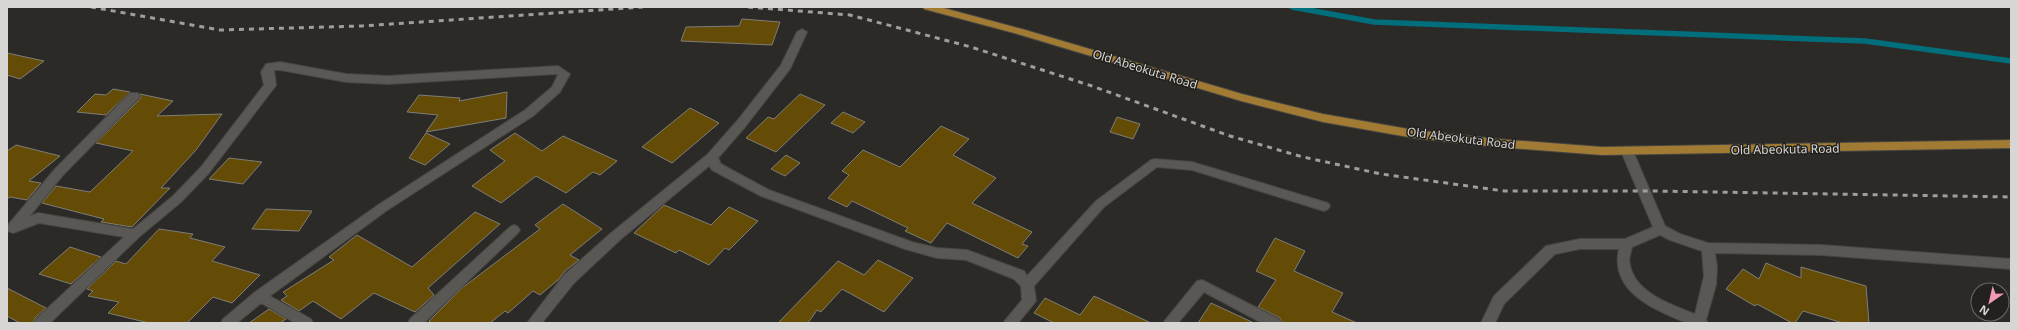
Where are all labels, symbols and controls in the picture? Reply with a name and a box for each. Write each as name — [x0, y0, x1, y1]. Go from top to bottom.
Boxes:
street label: Old Abeokuta Road — [1090, 45, 1200, 93]
street label: Old Abeokuta Road — [1406, 123, 1516, 153]
street label: Old Abeokuta Road — [1730, 140, 1840, 158]
north arrow — [1970, 282, 2010, 322]
text: N — [1976, 302, 1992, 319]

